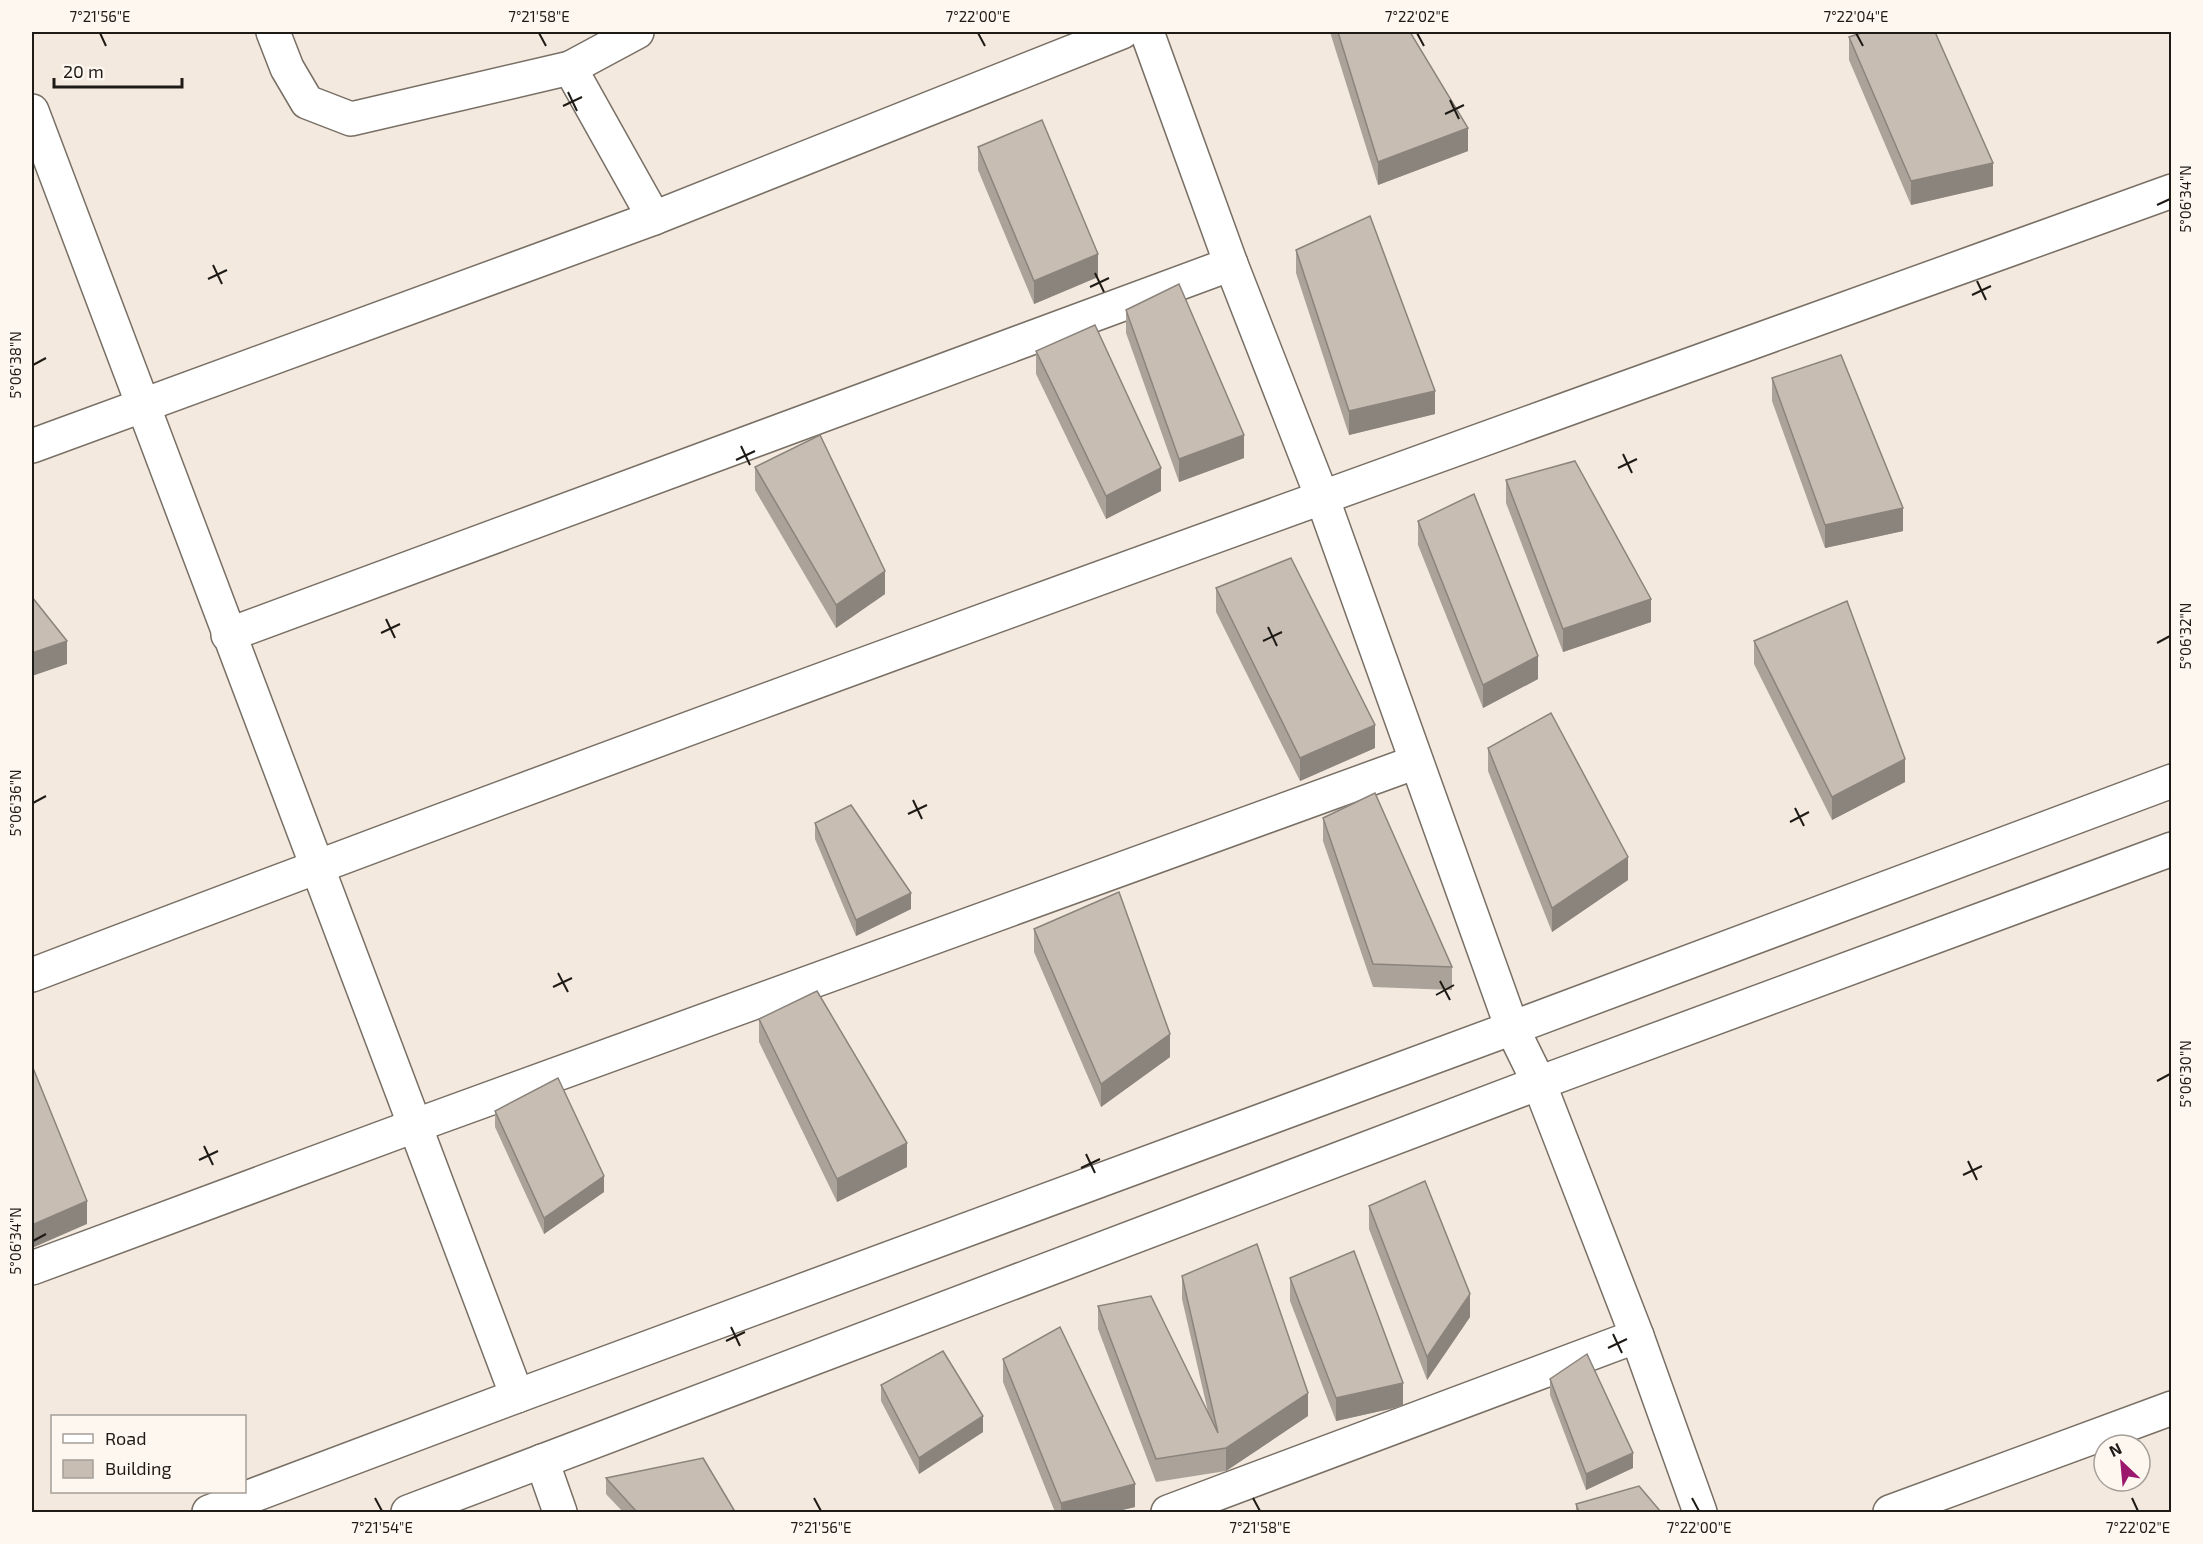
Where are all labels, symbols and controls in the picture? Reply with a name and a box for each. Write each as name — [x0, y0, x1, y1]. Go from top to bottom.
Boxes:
text: 7°21'56"E — [70, 7, 130, 25]
text: 7°21'58"E — [508, 7, 570, 25]
text: 7°22'00"E — [946, 7, 1010, 25]
text: 7°22'02"E — [1385, 7, 1449, 25]
text: 7°22'04"E — [1823, 7, 1889, 25]
scale bar — [54, 51, 182, 89]
text: 20 m — [63, 60, 104, 82]
text: 5°06'34"N — [2176, 165, 2194, 233]
text: 5°06'38"N — [6, 331, 24, 399]
text: 5°06'32"N — [2176, 603, 2194, 669]
text: 5°06'36"N — [6, 769, 24, 837]
text: 5°06'30"N — [2176, 1040, 2194, 1108]
text: 5°06'34"N — [6, 1207, 24, 1275]
legend — [51, 1415, 246, 1493]
text: Road — [105, 1427, 146, 1449]
north arrow — [2092, 1433, 2152, 1493]
text: N — [2106, 1438, 2125, 1460]
text: Building — [105, 1457, 172, 1479]
text: 7°21'54"E — [351, 1518, 413, 1536]
text: 7°21'56"E — [791, 1518, 851, 1536]
text: 7°21'58"E — [1229, 1518, 1291, 1536]
text: 7°22'00"E — [1667, 1518, 1731, 1536]
text: 7°22'02"E — [2106, 1518, 2170, 1536]

